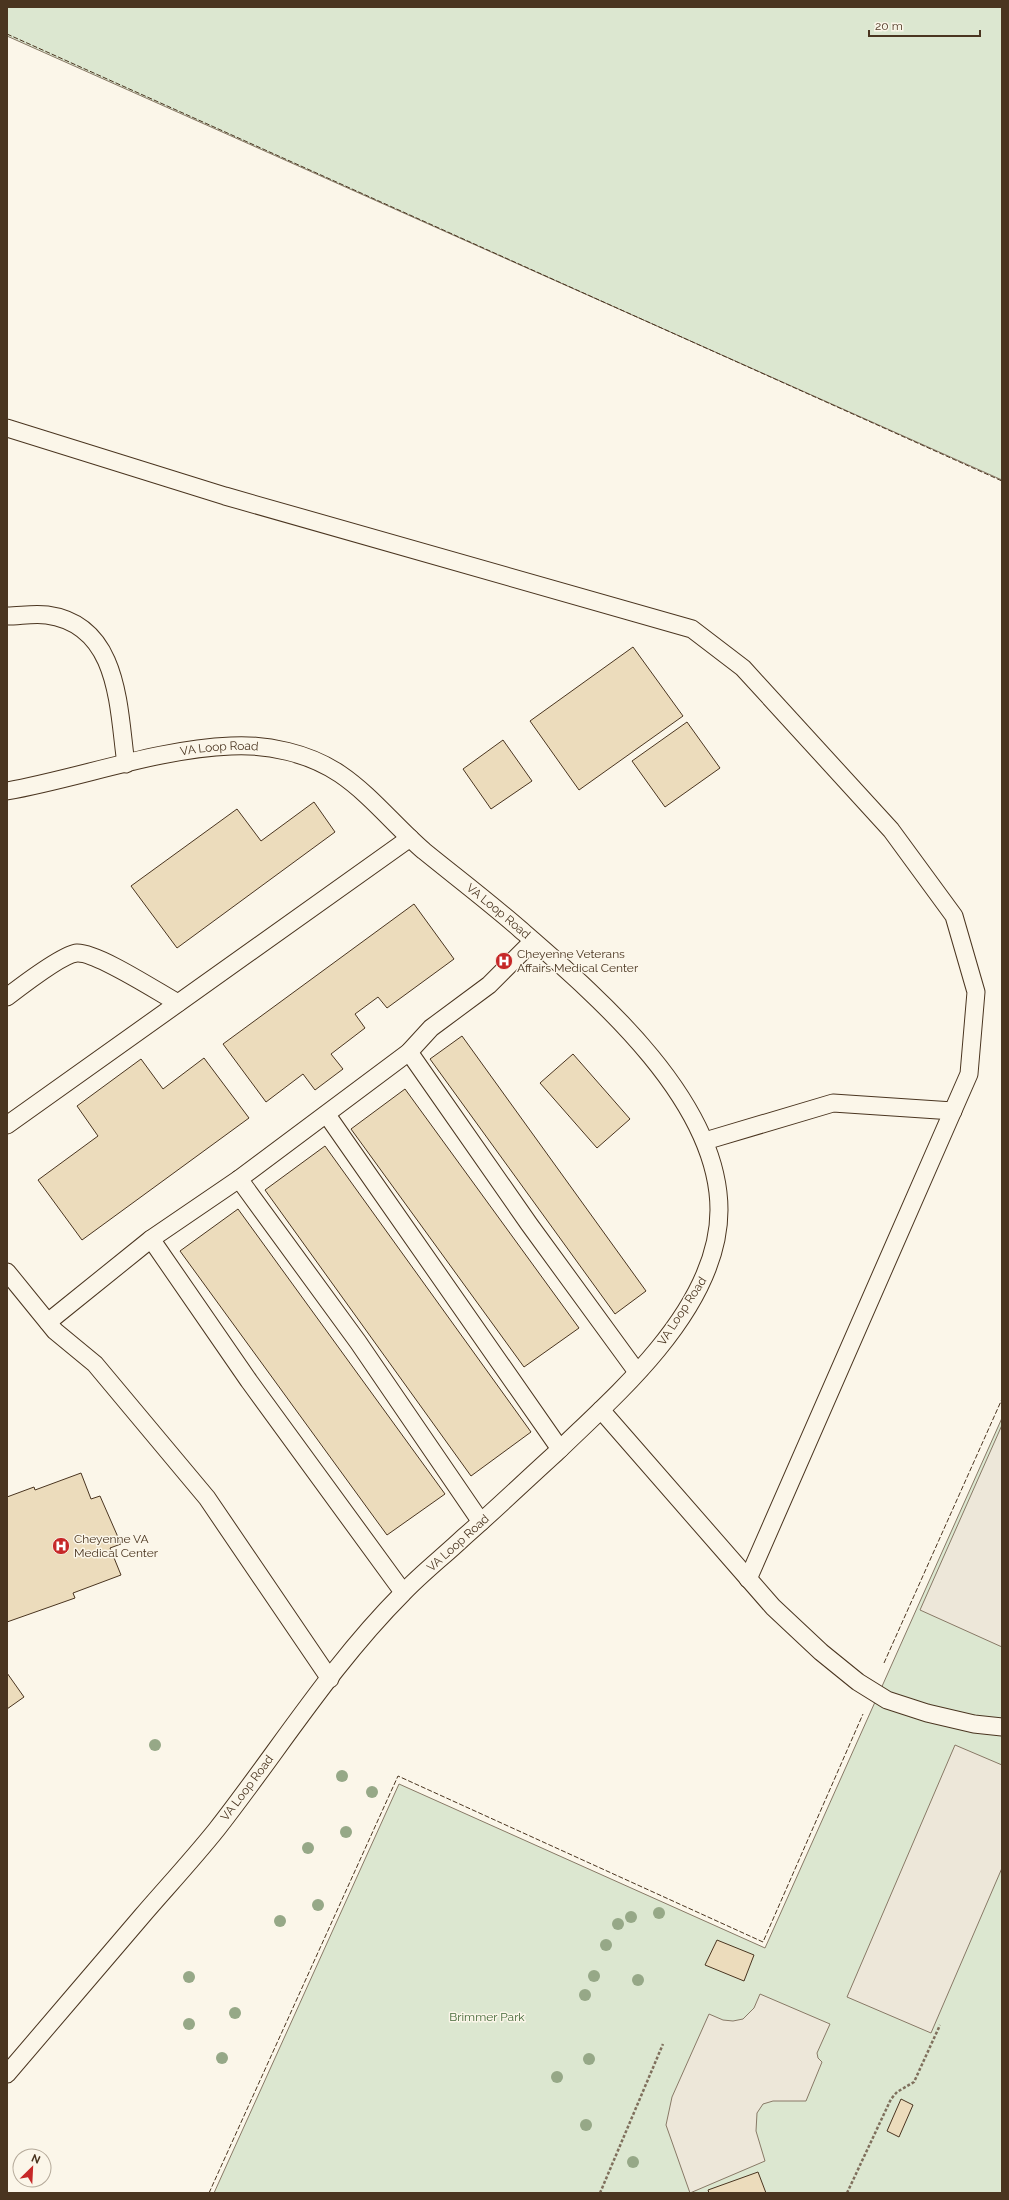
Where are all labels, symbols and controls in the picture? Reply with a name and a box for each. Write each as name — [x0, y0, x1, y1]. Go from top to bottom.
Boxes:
scale bar — [869, 12, 980, 38]
text: 20 m — [875, 19, 903, 33]
street label: VA Loop Road — [179, 739, 259, 758]
street label: VA Loop Road — [464, 881, 533, 942]
place label: Cheyenne Veterans Affairs Medical Center — [517, 947, 639, 975]
hospital icon: Cheyenne Veterans Affairs Medical Center — [494, 951, 514, 971]
street label: VA Loop Road — [655, 1274, 709, 1348]
street label: VA Loop Road — [424, 1511, 492, 1575]
place label: Cheyenne VA Medical Center — [74, 1532, 159, 1560]
hospital icon: Cheyenne VA Medical Center — [51, 1536, 71, 1556]
street label: VA Loop Road — [218, 1752, 276, 1824]
park label: Brimmer Park — [449, 2010, 525, 2024]
north arrow — [12, 2148, 52, 2188]
text: N — [29, 2152, 42, 2167]

